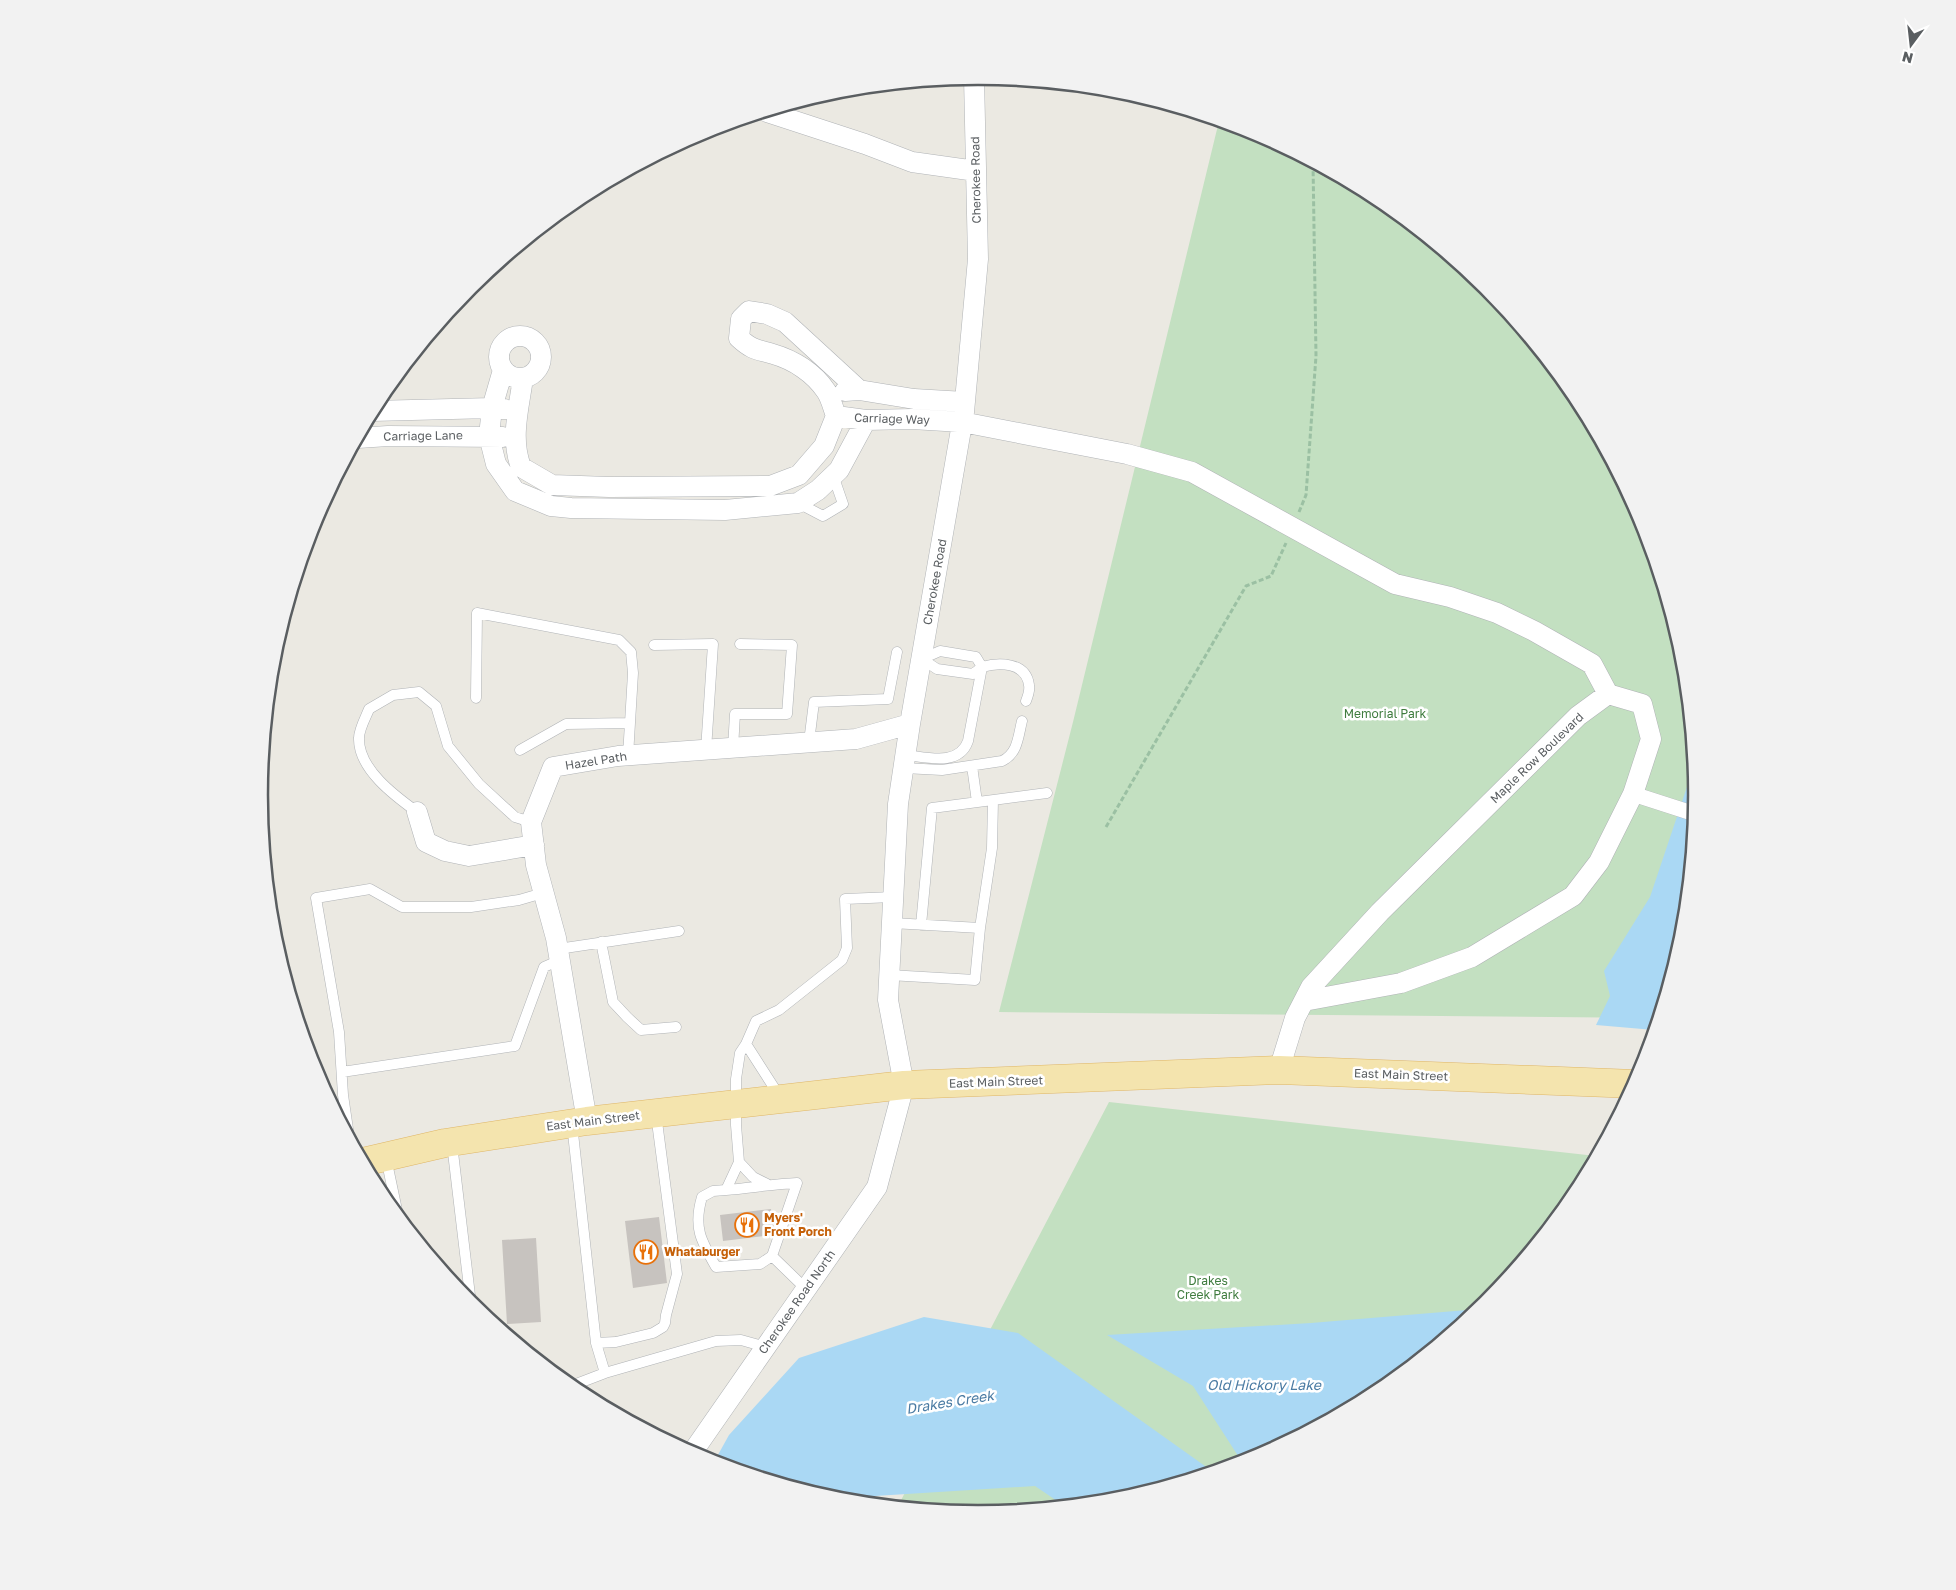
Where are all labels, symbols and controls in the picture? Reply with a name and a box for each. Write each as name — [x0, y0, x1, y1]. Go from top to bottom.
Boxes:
north arrow — [1886, 20, 1936, 70]
text: N — [1900, 48, 1915, 68]
street label: Cherokee Road — [967, 136, 984, 224]
street label: Carriage Way — [854, 410, 931, 427]
street label: Carriage Lane — [383, 427, 463, 444]
street label: Cherokee Road — [920, 538, 949, 626]
park label: Memorial Park — [1344, 706, 1427, 721]
street label: Maple Row Boulevard — [1487, 709, 1586, 806]
street label: Hazel Path — [564, 748, 628, 773]
street label: East Main Street — [1354, 1065, 1449, 1084]
street label: East Main Street — [949, 1072, 1044, 1091]
street label: East Main Street — [545, 1107, 641, 1134]
place label: Myers' Front Porch — [764, 1210, 832, 1239]
restaurant icon: Myers' Front Porch — [734, 1212, 760, 1238]
restaurant icon: Whataburger — [633, 1239, 659, 1265]
place label: Whataburger — [664, 1244, 740, 1259]
street label: Cherokee Road North — [755, 1247, 838, 1357]
park label: Drakes Creek Park — [1177, 1273, 1239, 1302]
water label: Old Hickory Lake — [1207, 1376, 1322, 1393]
water label: Drakes Creek — [905, 1386, 997, 1417]

